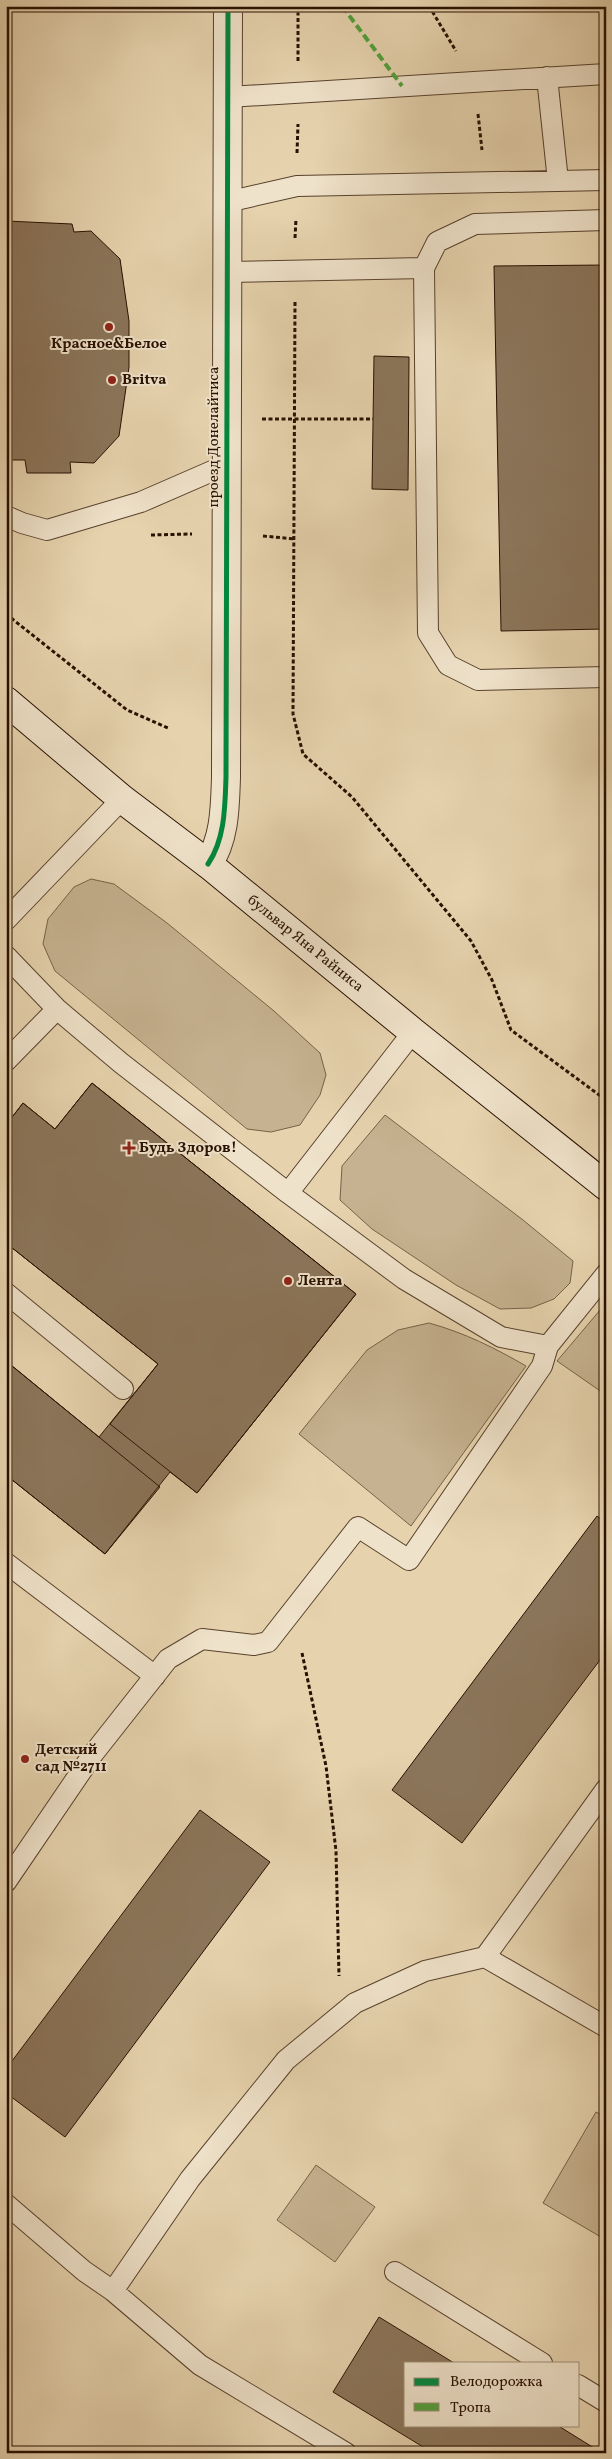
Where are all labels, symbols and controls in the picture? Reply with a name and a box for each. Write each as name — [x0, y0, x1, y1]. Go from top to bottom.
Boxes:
marker: Красное&Белое — [103, 321, 115, 333]
place label: Красное&Белое — [51, 334, 167, 355]
street label: проезд Донелайтиса — [204, 366, 225, 508]
place label: Britva — [122, 370, 167, 391]
marker: Britva — [106, 374, 118, 386]
street label: бульвар Яна Райниса — [242, 890, 368, 998]
place label: Будь Здоров! — [139, 1138, 237, 1159]
marker: Будь Здоров! — [123, 1142, 135, 1154]
place label: Лента — [298, 1271, 342, 1292]
marker: Лента — [282, 1275, 294, 1287]
place label: Детский сад №2711 — [35, 1740, 107, 1778]
marker: Детский сад №2711 — [19, 1753, 31, 1765]
legend — [404, 2362, 580, 2426]
text: Велодорожка — [450, 2372, 543, 2393]
text: Тропа — [450, 2398, 491, 2419]

